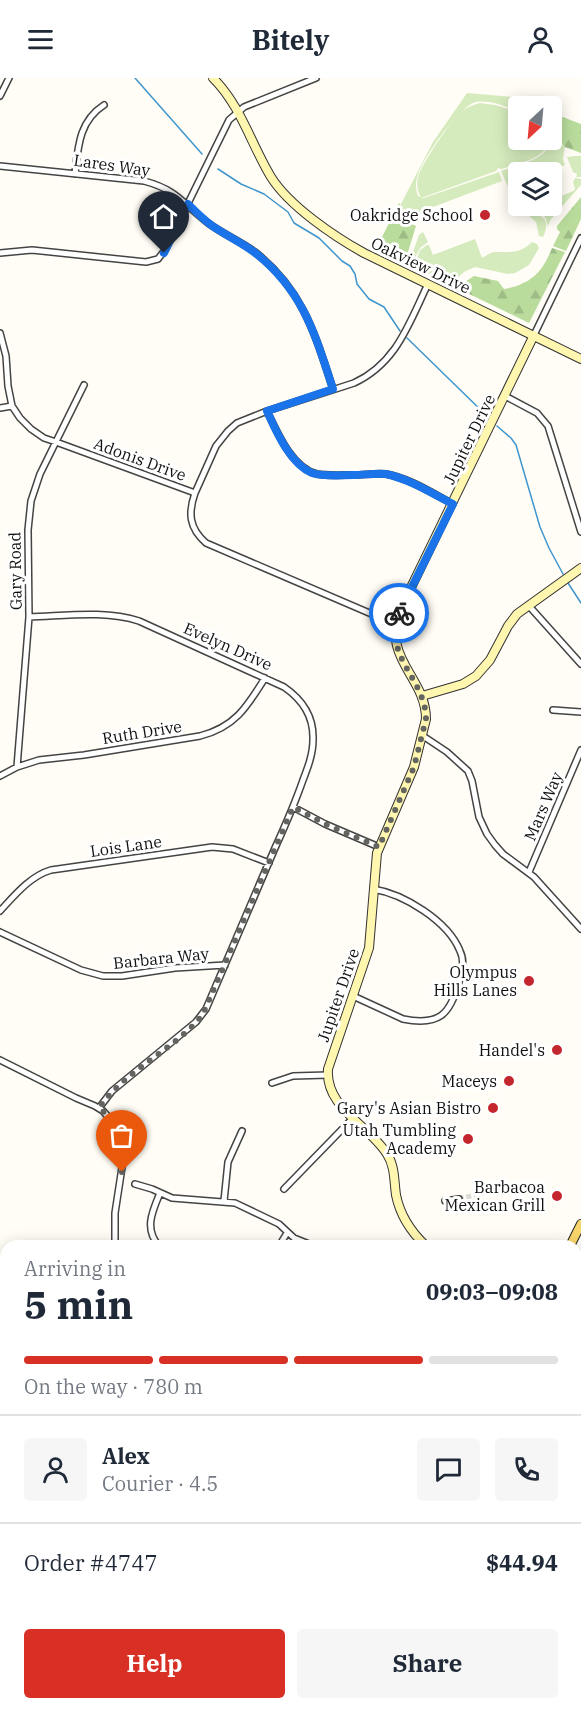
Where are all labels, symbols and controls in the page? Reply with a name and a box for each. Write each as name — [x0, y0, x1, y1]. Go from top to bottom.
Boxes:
text: Bitely — [252, 22, 329, 57]
icon: menu — [24, 23, 57, 56]
icon: person — [524, 23, 557, 56]
north arrow — [508, 96, 562, 150]
map controls — [508, 96, 562, 216]
street label: Lares Way — [72, 150, 152, 180]
button: layers — [508, 162, 562, 216]
pin — [138, 191, 189, 253]
icon: home — [147, 200, 180, 233]
place label: Oakridge School — [350, 205, 473, 225]
marker: Oakridge School — [478, 208, 492, 222]
street label: Oakview Drive — [368, 232, 474, 298]
street label: Jupiter Drive — [439, 391, 499, 487]
street label: Adonis Drive — [91, 433, 189, 485]
street label: Gary Road — [4, 531, 26, 610]
courier — [369, 583, 429, 643]
icon: bike — [383, 597, 416, 630]
street label: Evelyn Drive — [181, 618, 275, 674]
street label: Ruth Drive — [101, 716, 183, 748]
street label: Mars Way — [520, 768, 567, 843]
street label: Lois Lane — [89, 831, 163, 861]
street label: Barbara Way — [112, 943, 210, 973]
street label: Jupiter Drive — [313, 946, 363, 1044]
place label: Olympus Hills Lanes — [433, 962, 517, 1000]
marker: Olympus Hills Lanes — [522, 974, 536, 988]
place label: Handel's — [479, 1040, 545, 1060]
marker: Handel's — [550, 1043, 564, 1057]
place label: Maceys — [441, 1071, 497, 1091]
marker: Maceys — [502, 1074, 516, 1088]
place label: Gary's Asian Bistro — [337, 1098, 481, 1118]
marker: Gary's Asian Bistro — [486, 1101, 500, 1115]
pin — [96, 1110, 147, 1172]
icon: bag — [105, 1119, 138, 1152]
place label: Utah Tumbling Academy — [343, 1120, 456, 1158]
marker: Utah Tumbling Academy — [461, 1132, 475, 1146]
place label: Barbacoa Mexican Grill — [444, 1177, 545, 1215]
marker: Barbacoa Mexican Grill — [550, 1189, 564, 1203]
text: Arriving in — [24, 1255, 126, 1282]
text: 09:03–09:08 — [426, 1277, 558, 1306]
text: 5 min — [24, 1279, 133, 1330]
text: On the way · 780 m — [24, 1373, 203, 1400]
button: person — [24, 1438, 87, 1501]
button: chat — [417, 1438, 480, 1501]
button: phone — [495, 1438, 558, 1501]
text: Alex — [102, 1441, 150, 1470]
text: Courier · 4.5 — [102, 1470, 218, 1497]
text: Order #4747 — [24, 1548, 158, 1577]
text: $44.94 — [486, 1548, 558, 1577]
button: Help — [24, 1629, 285, 1698]
button: Share — [297, 1629, 558, 1698]

